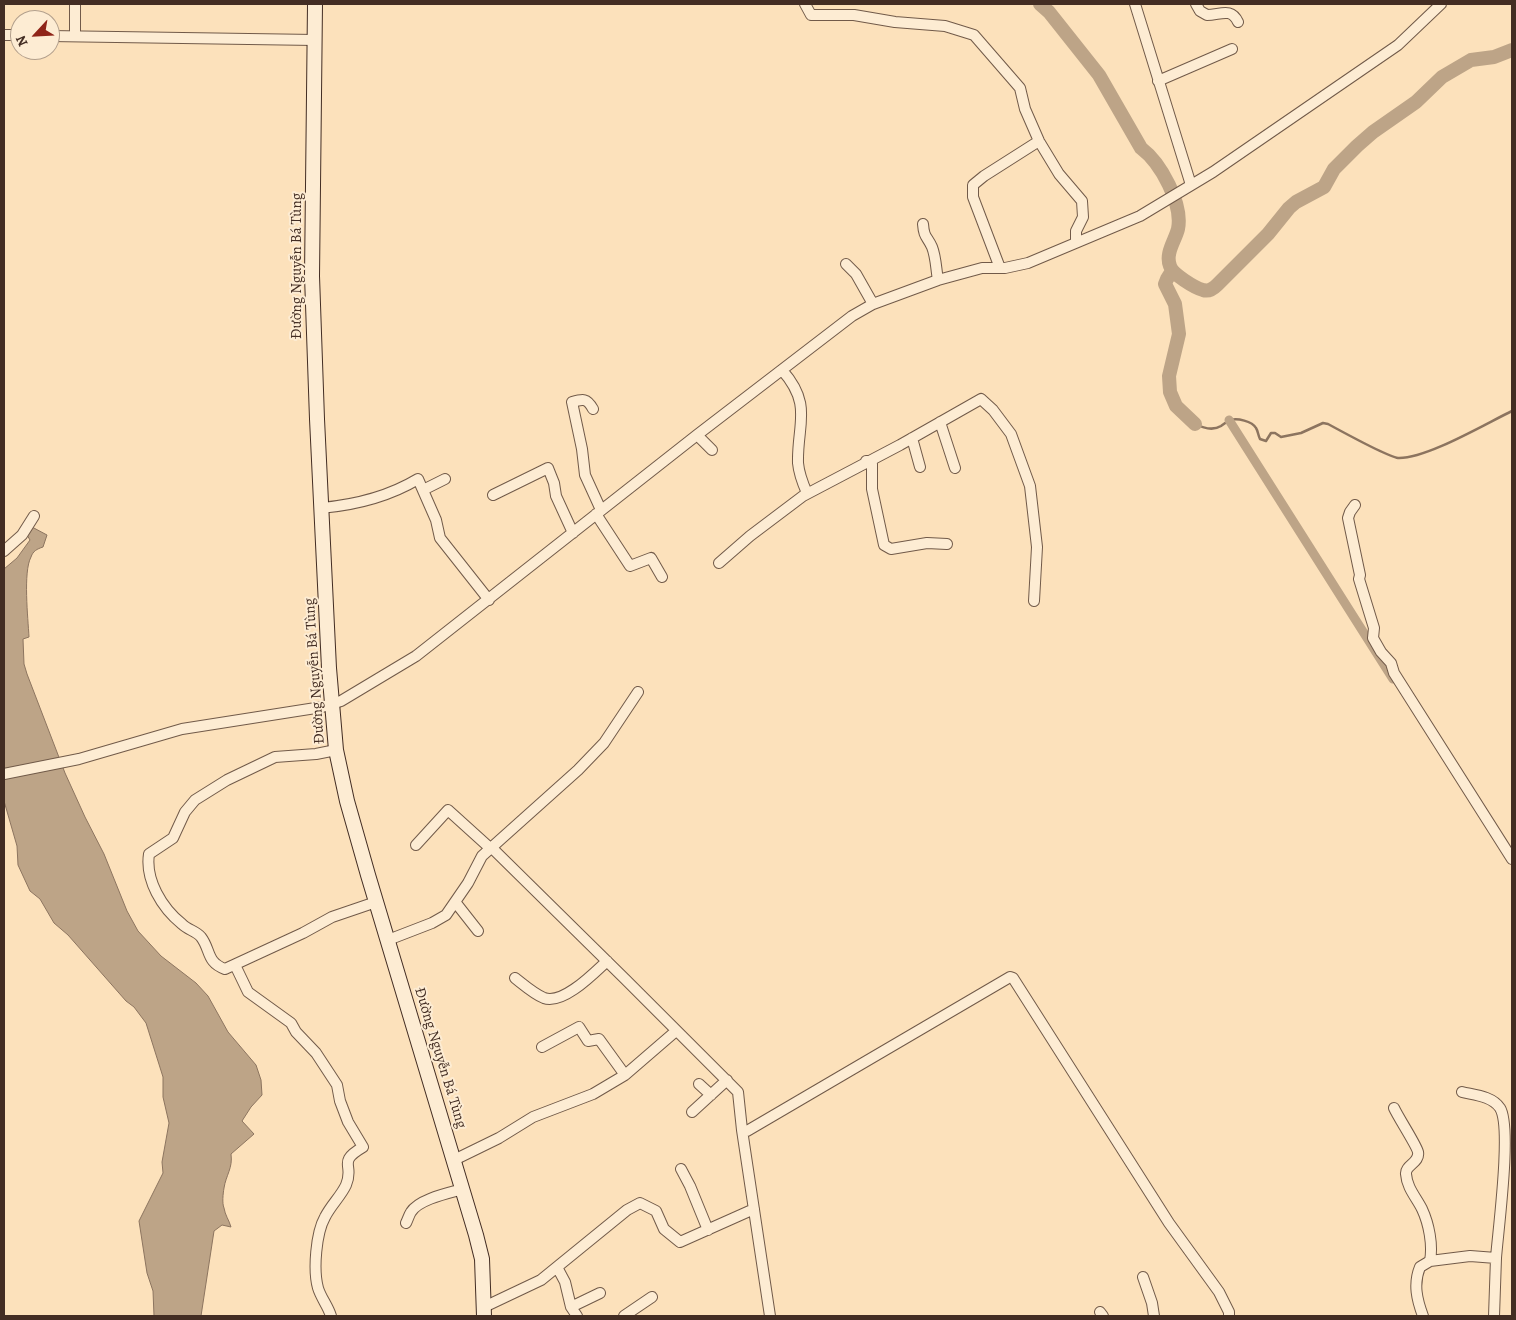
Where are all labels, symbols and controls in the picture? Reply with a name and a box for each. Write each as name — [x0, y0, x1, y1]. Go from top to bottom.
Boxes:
north arrow — [10, 10, 60, 60]
text: N — [11, 32, 33, 50]
street label: Đường Nguyễn Bá Tùng — [288, 193, 306, 339]
street label: Đường Nguyễn Bá Tùng — [301, 597, 329, 745]
street label: Đường Nguyễn Bá Tùng — [410, 985, 470, 1131]

